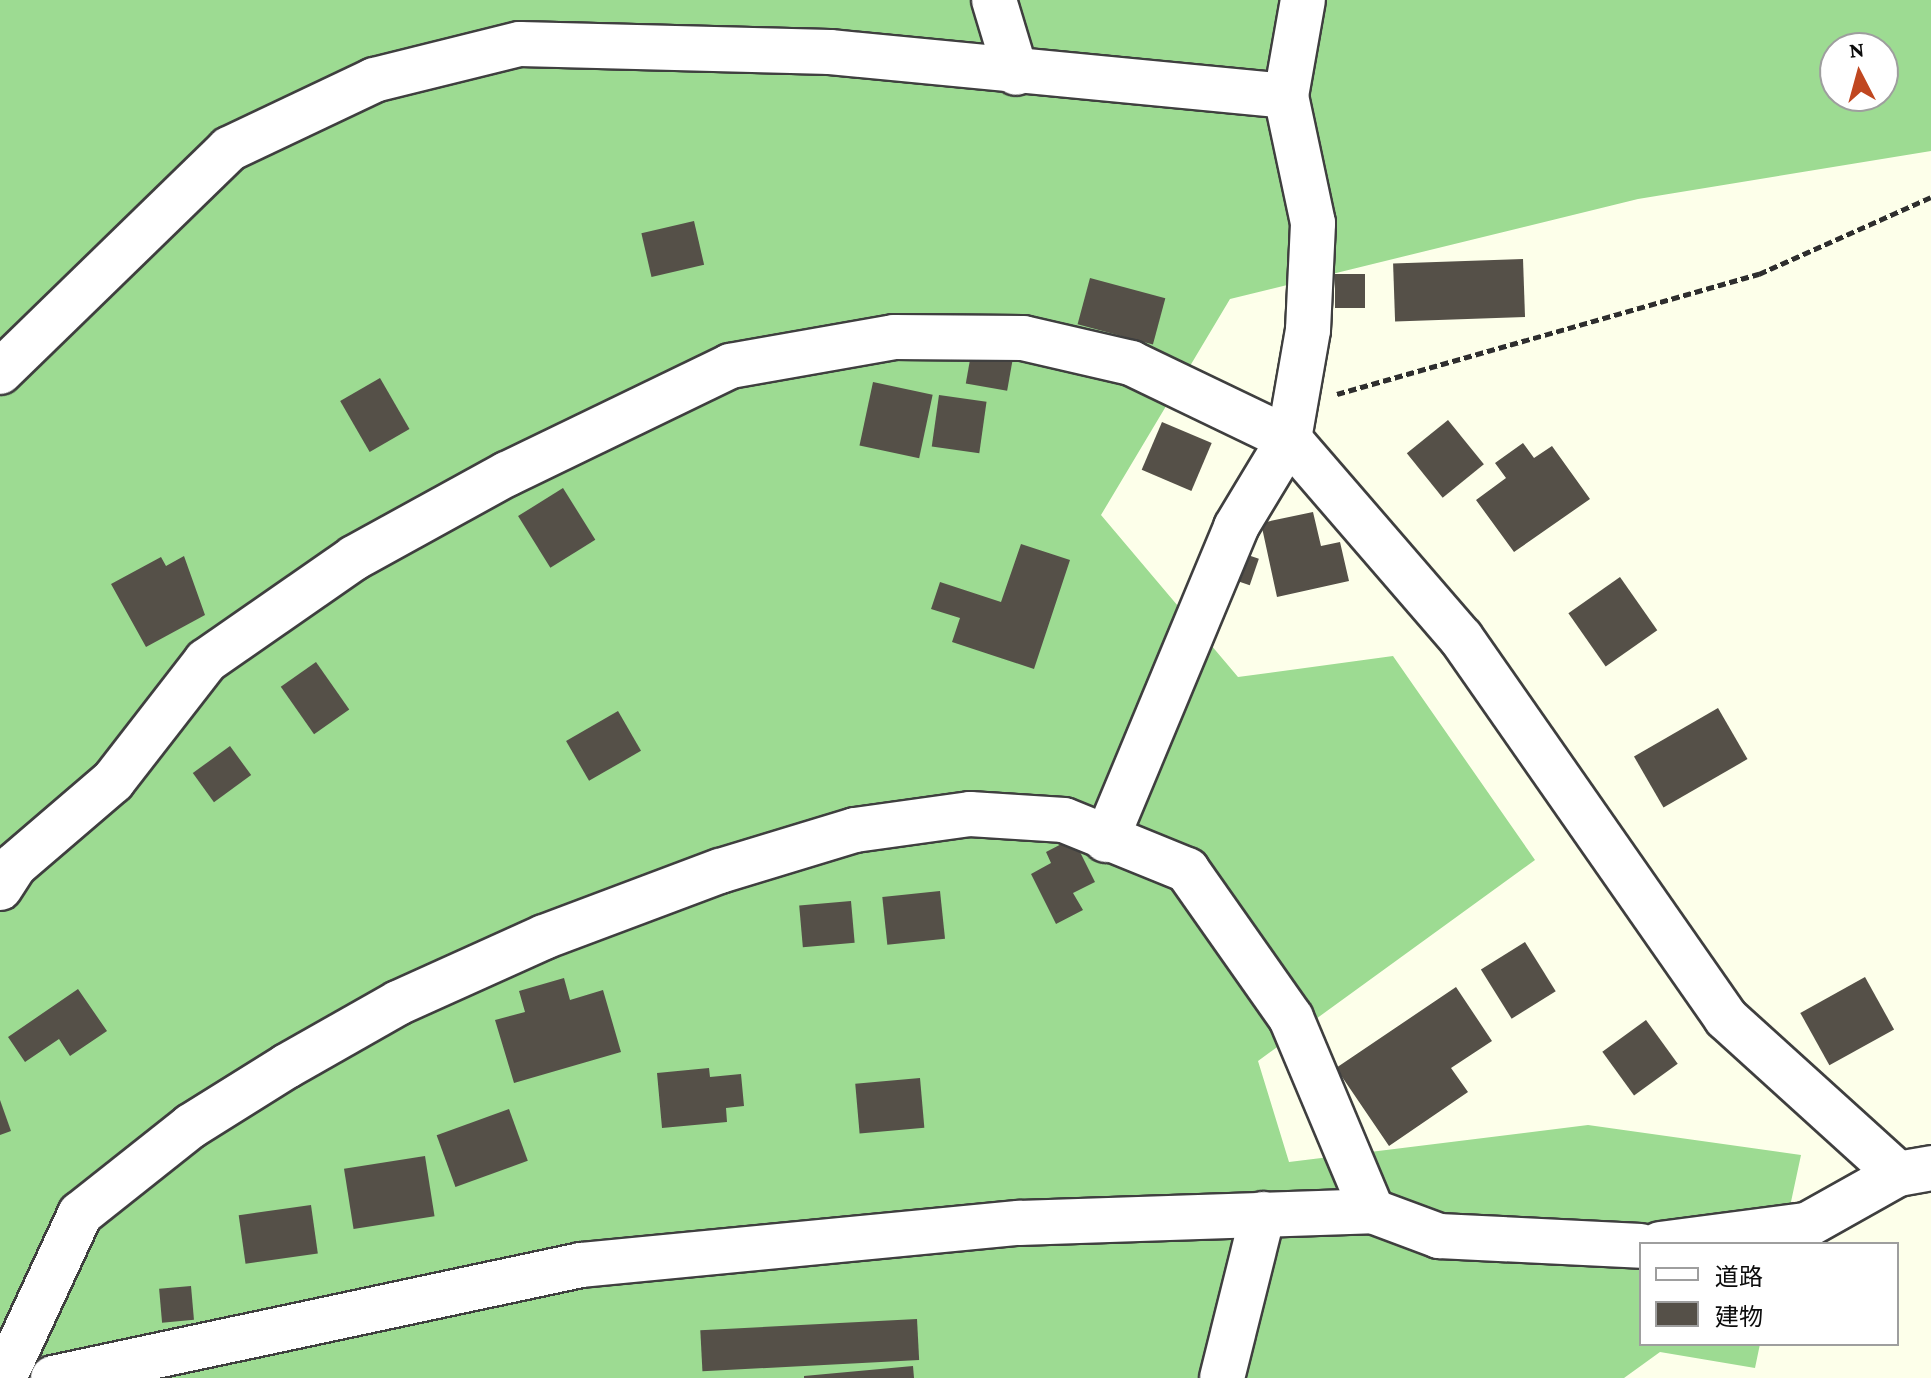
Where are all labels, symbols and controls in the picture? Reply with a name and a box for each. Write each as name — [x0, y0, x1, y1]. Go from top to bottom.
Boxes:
north arrow — [1819, 32, 1899, 112]
text: N — [1848, 36, 1865, 63]
legend — [1639, 1242, 1899, 1346]
text: 道路 — [1715, 1263, 1763, 1290]
text: 建物 — [1715, 1303, 1763, 1330]

